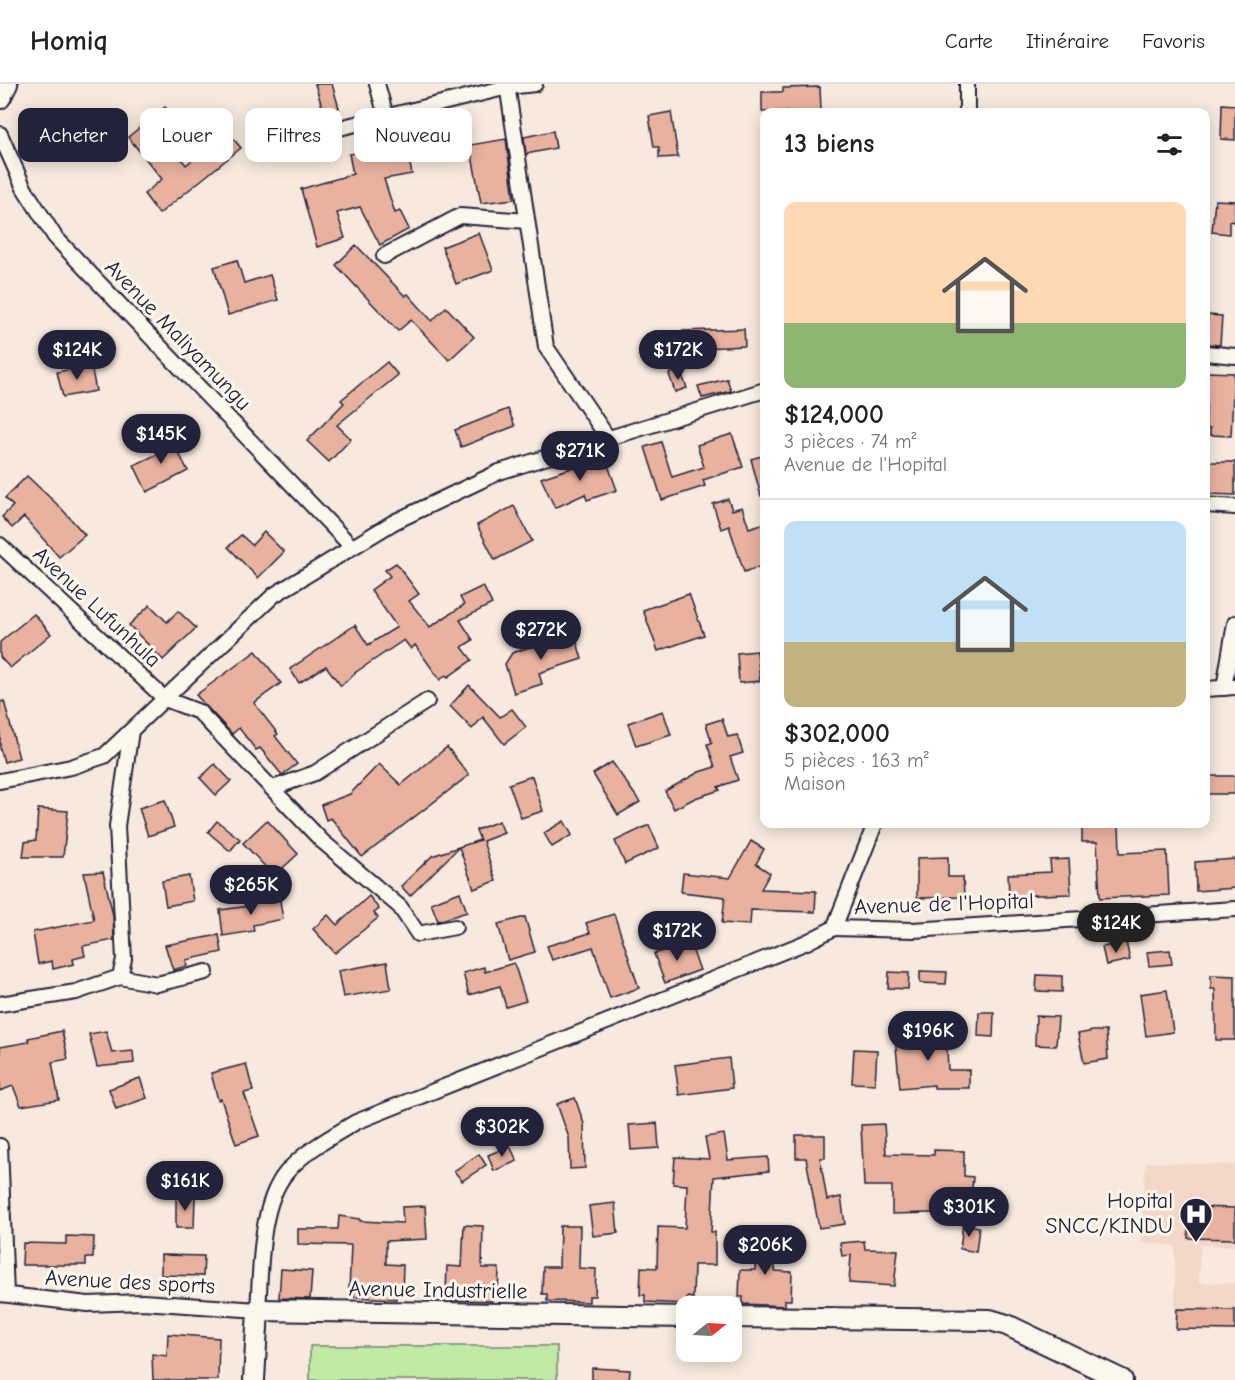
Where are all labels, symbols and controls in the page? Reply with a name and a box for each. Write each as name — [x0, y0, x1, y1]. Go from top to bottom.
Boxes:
text: Homiq — [30, 25, 108, 57]
text: Carte — [945, 29, 993, 53]
text: Itinéraire — [1026, 29, 1109, 53]
text: Favoris — [1142, 29, 1205, 53]
chip: Acheter — [18, 108, 128, 162]
chip: Louer — [140, 108, 233, 162]
chip: Filtres — [245, 108, 342, 162]
chip: Nouveau — [354, 108, 472, 162]
icon: filters — [1153, 128, 1186, 161]
text: 13 biens — [784, 129, 874, 159]
icon: home — [931, 241, 1039, 349]
street label: Avenue Maliyamungu — [99, 254, 257, 416]
pin: $124K — [35, 330, 119, 381]
pin: $172K — [636, 330, 720, 381]
text: $124K — [52, 338, 102, 361]
text: $172K — [653, 338, 703, 361]
text: $124,000 — [784, 400, 884, 430]
pin: $145K — [119, 414, 203, 465]
text: $145K — [136, 422, 186, 445]
text: 3 pièces · 74 m² — [784, 430, 917, 453]
pin: $271K — [538, 431, 622, 482]
text: $271K — [555, 439, 605, 462]
text: Avenue de l'Hopital — [784, 453, 947, 476]
street label: Avenue Lufunhula — [28, 541, 166, 673]
icon: home — [931, 560, 1039, 668]
pin: $272K — [499, 610, 583, 661]
text: $272K — [515, 618, 567, 641]
text: $302,000 — [784, 719, 890, 749]
text: 5 pièces · 163 m² — [784, 749, 929, 772]
text: Maison — [784, 772, 846, 795]
pin: $265K — [209, 865, 293, 916]
text: $265K — [224, 873, 278, 896]
street label: Avenue de l'Hopital — [854, 888, 1034, 920]
pin: $124K — [1074, 903, 1158, 954]
pin: $172K — [635, 911, 719, 962]
text: $124K — [1091, 911, 1141, 934]
text: $172K — [652, 919, 702, 942]
pin: $196K — [886, 1011, 970, 1062]
text: $196K — [902, 1019, 954, 1042]
pin: $302K — [460, 1107, 544, 1158]
text: $302K — [475, 1115, 529, 1138]
pin: $161K — [143, 1161, 227, 1212]
text: $161K — [160, 1169, 210, 1192]
pin: $301K — [927, 1187, 1011, 1238]
place label: Hopital SNCC/KINDU — [1045, 1188, 1173, 1239]
text: $301K — [943, 1195, 995, 1218]
hospital icon: Hopital SNCC/KINDU — [1178, 1196, 1214, 1243]
pin: $206K — [723, 1225, 807, 1276]
text: $206K — [737, 1233, 793, 1256]
street label: Avenue des sports — [44, 1265, 216, 1299]
street label: Avenue Industrielle — [348, 1275, 528, 1305]
north arrow — [676, 1296, 742, 1362]
map controls — [676, 1296, 742, 1362]

